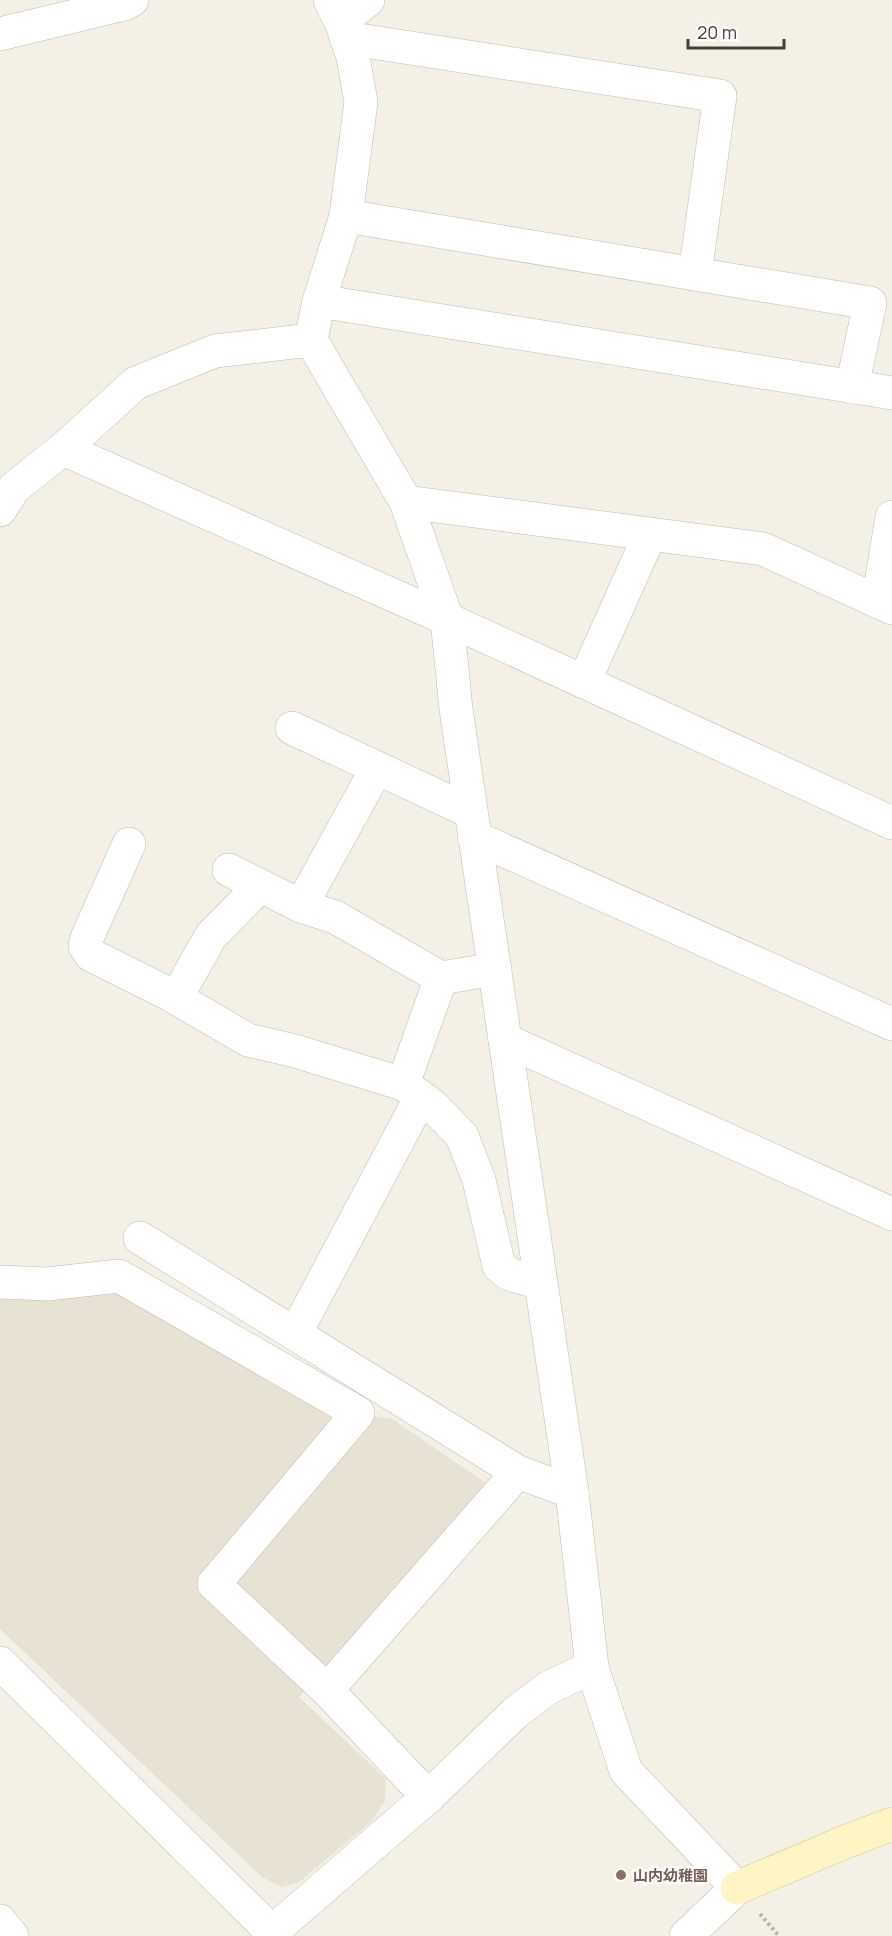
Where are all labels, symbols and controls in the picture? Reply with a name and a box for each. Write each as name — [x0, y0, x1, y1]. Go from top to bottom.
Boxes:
scale bar — [688, 12, 784, 50]
text: 20 m — [697, 20, 737, 44]
place label: 山内幼稚園 — [633, 1865, 708, 1886]
marker: 山内幼稚園 — [614, 1868, 628, 1882]

